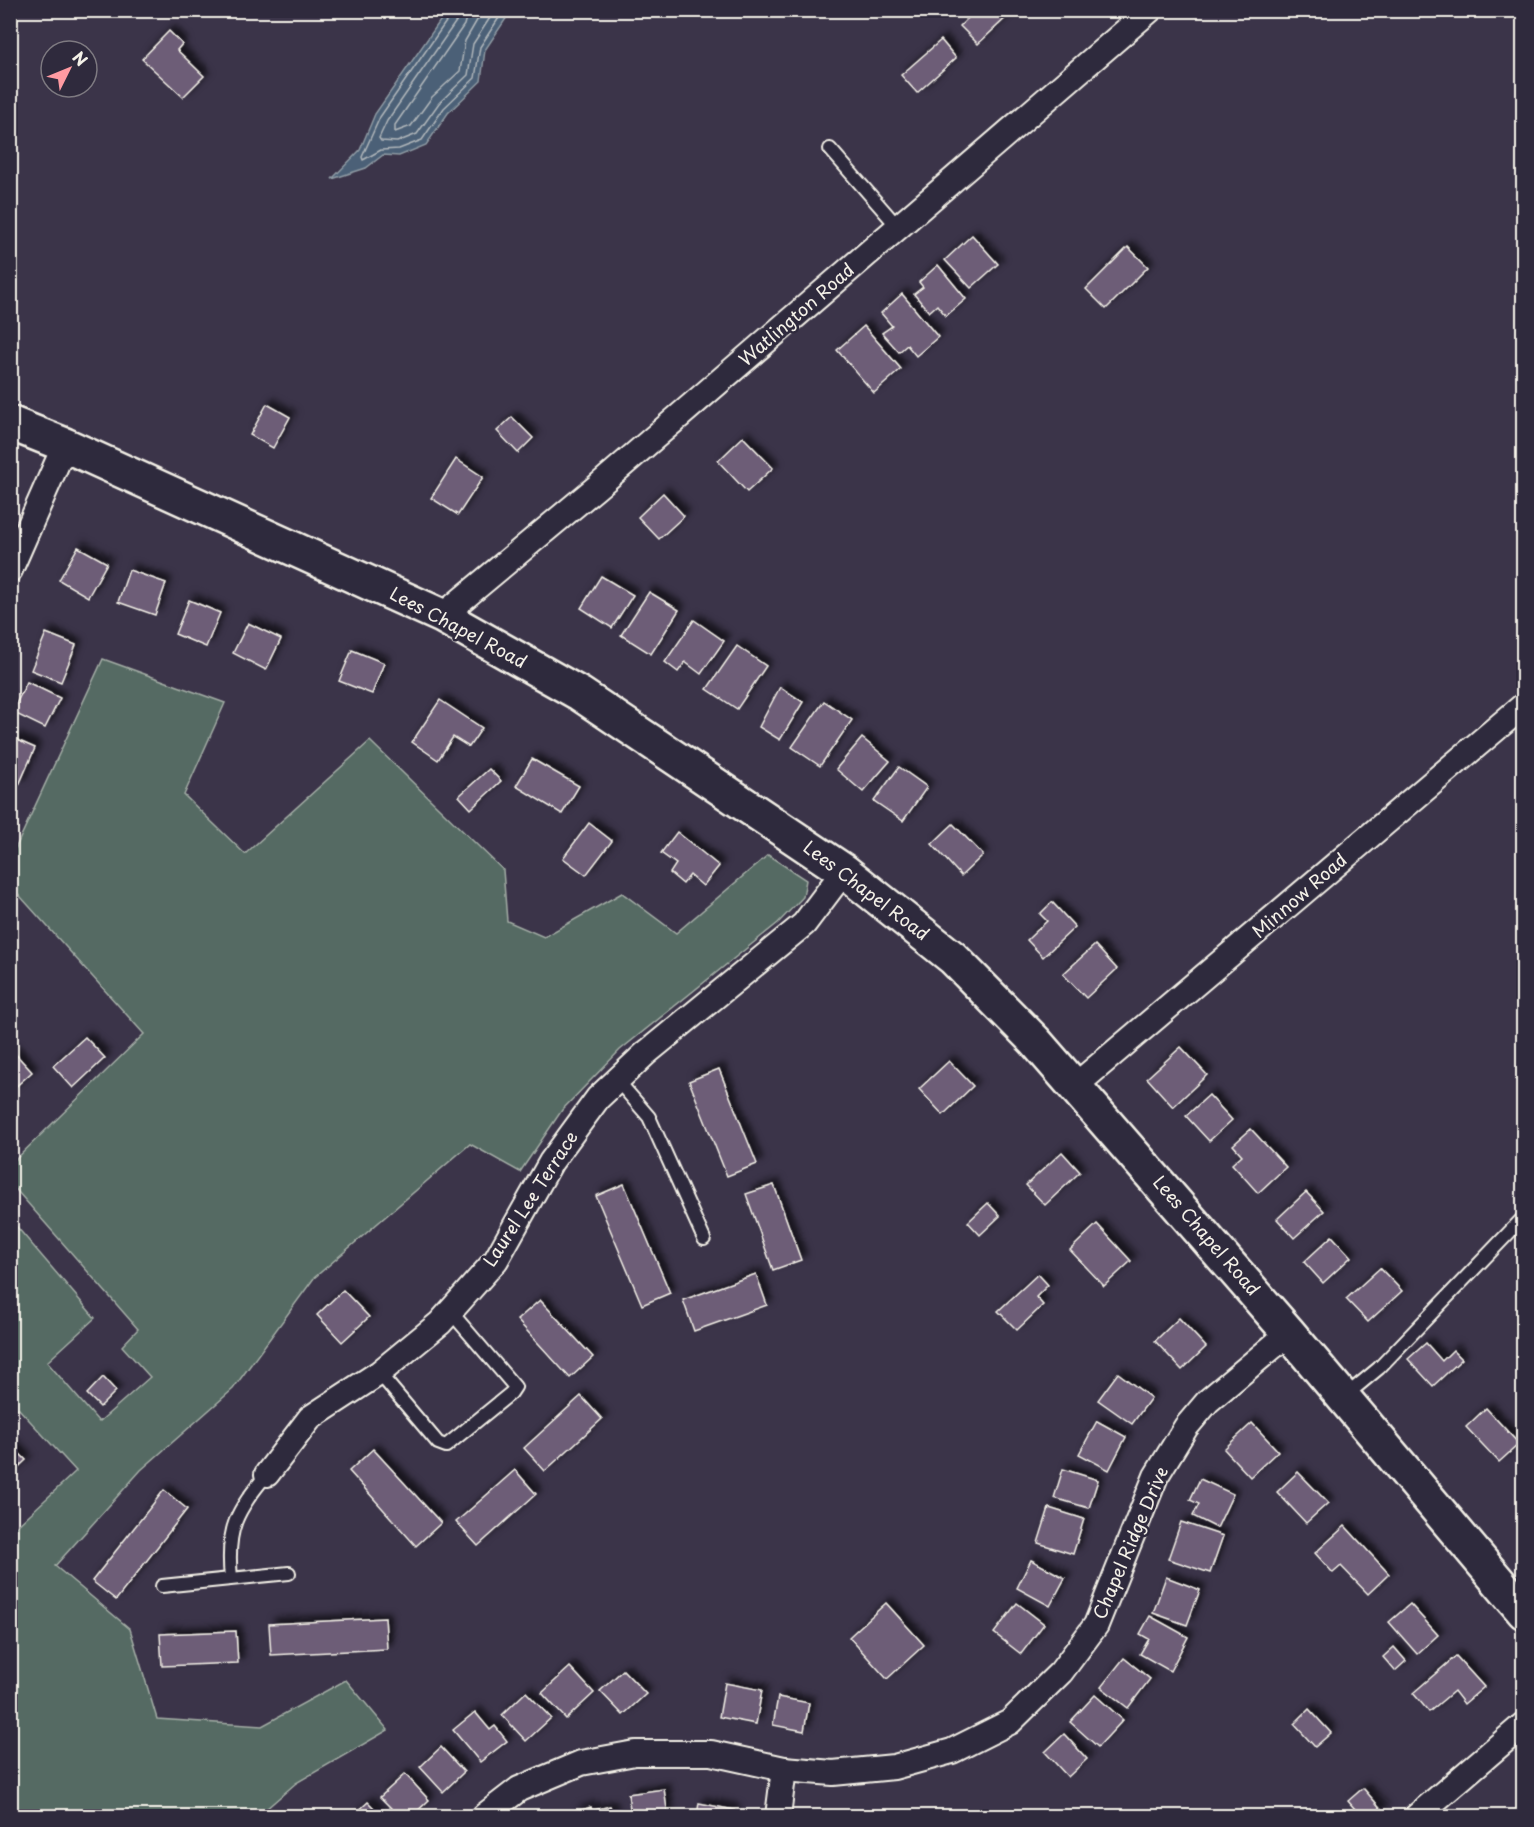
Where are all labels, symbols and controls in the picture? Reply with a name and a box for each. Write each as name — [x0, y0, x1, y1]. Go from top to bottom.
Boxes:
north arrow — [39, 39, 99, 99]
text: N — [68, 45, 94, 71]
street label: Watlington Road — [732, 256, 860, 372]
street label: Lees Chapel Road — [385, 579, 532, 674]
street label: Lees Chapel Road — [798, 833, 936, 946]
street label: Minnow Road — [1246, 846, 1352, 944]
street label: Laurel Lee Terrace — [476, 1125, 584, 1271]
street label: Lees Chapel Road — [1147, 1169, 1267, 1301]
street label: Chapel Ridge Drive — [1085, 1462, 1174, 1623]

